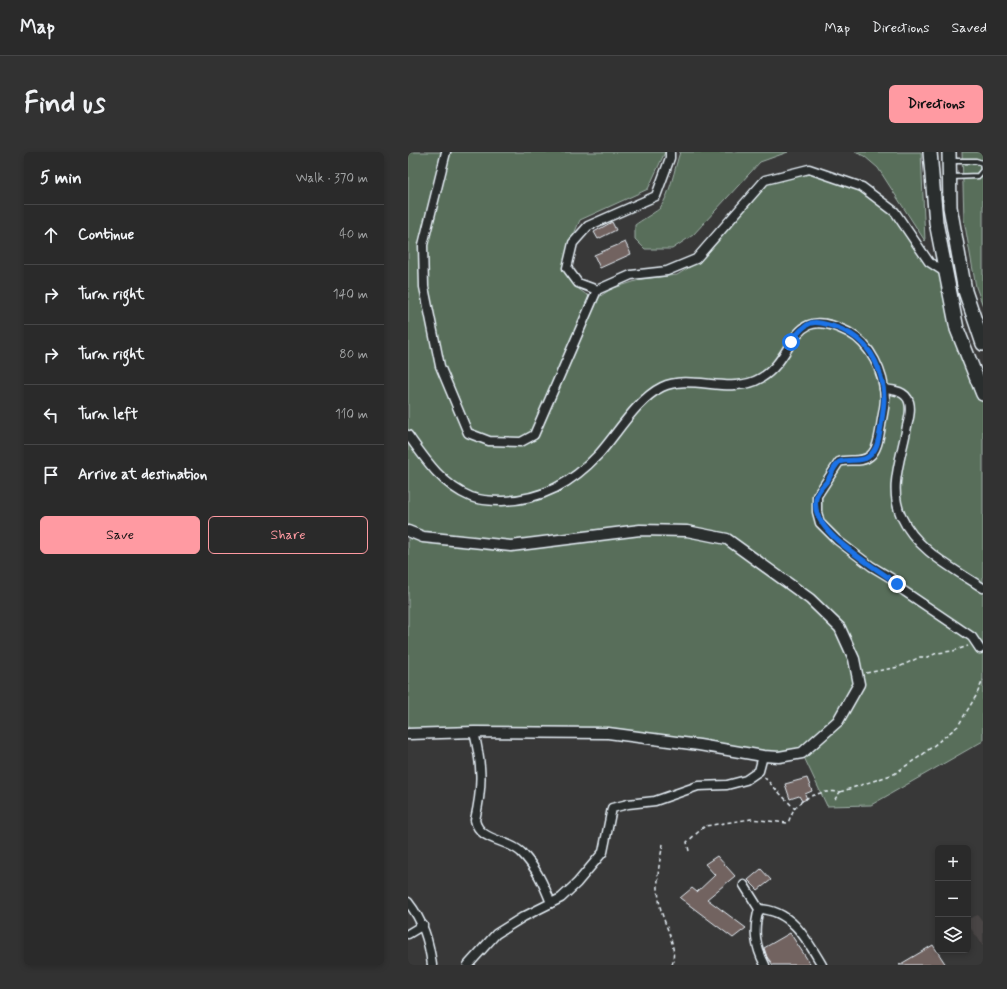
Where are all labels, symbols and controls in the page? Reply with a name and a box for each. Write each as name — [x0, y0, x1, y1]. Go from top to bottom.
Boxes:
text: Map — [20, 15, 55, 40]
text: Map — [824, 19, 850, 37]
text: Directions — [872, 19, 930, 37]
text: Saved — [952, 19, 987, 37]
button: Directions — [889, 85, 983, 123]
text: Find us — [24, 86, 105, 123]
text: 5 min — [40, 167, 82, 189]
text: Walk · 370 m — [296, 170, 368, 187]
icon: ahead — [40, 224, 62, 246]
text: Continue — [78, 225, 134, 245]
text: 40 m — [339, 226, 368, 243]
icon: right — [40, 284, 62, 306]
text: Turn right — [78, 285, 145, 305]
text: 140 m — [333, 286, 368, 303]
route start — [782, 333, 800, 351]
icon: right — [40, 344, 62, 366]
text: Turn right — [78, 345, 145, 365]
text: 80 m — [339, 346, 368, 363]
icon: left — [40, 404, 62, 426]
text: Turn left — [78, 405, 138, 425]
text: 110 m — [335, 406, 368, 423]
icon: arrive — [40, 464, 62, 486]
text: Arrive at destination — [78, 465, 207, 485]
button: Save — [40, 516, 200, 554]
button: Share — [208, 516, 368, 554]
route end — [888, 575, 906, 593]
map controls — [935, 845, 971, 953]
button: + — [935, 845, 971, 881]
button: − — [935, 881, 971, 917]
button: layers — [935, 917, 971, 953]

